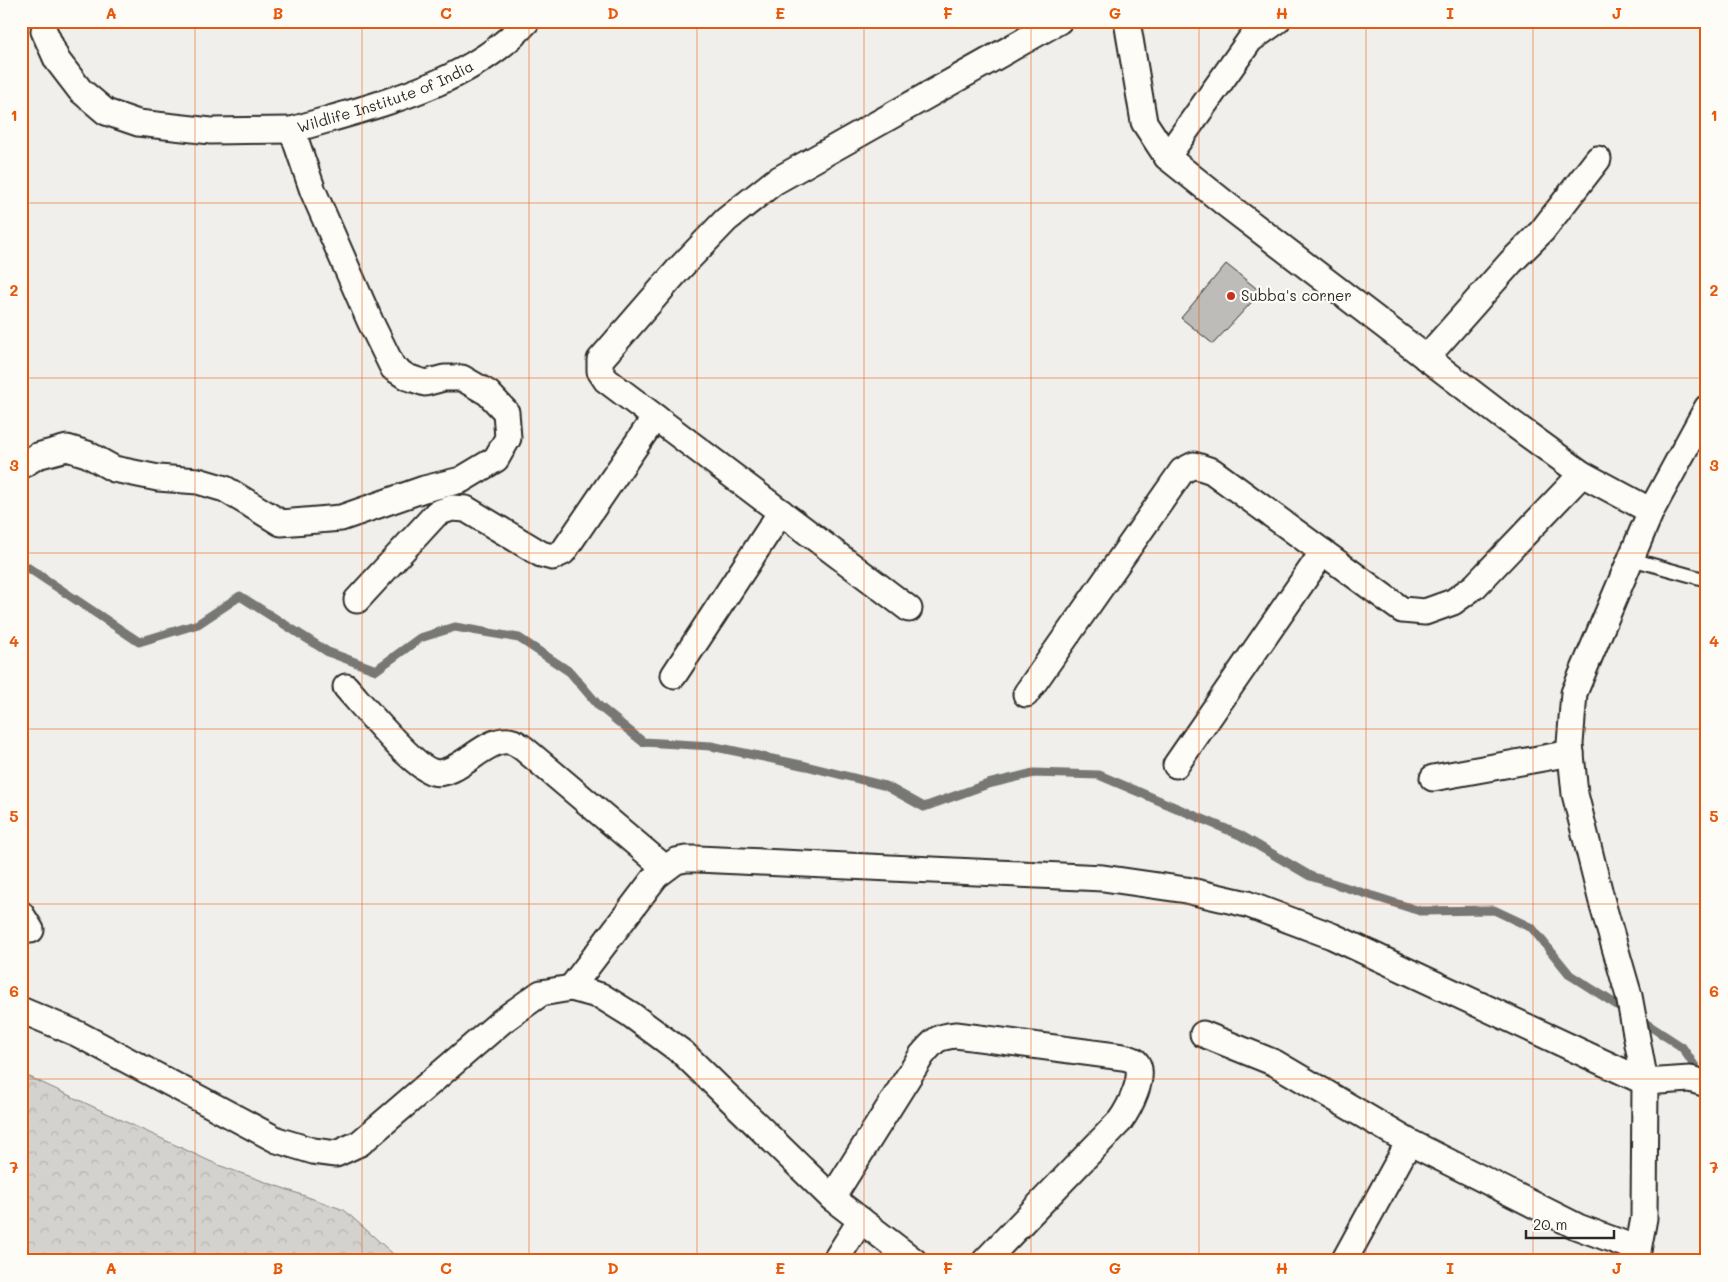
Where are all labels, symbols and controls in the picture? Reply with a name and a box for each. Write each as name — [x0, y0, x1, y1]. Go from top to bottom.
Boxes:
text: A — [105, 2, 117, 23]
text: B — [273, 2, 283, 23]
text: C — [440, 2, 452, 23]
text: D — [607, 2, 619, 23]
text: E — [775, 2, 785, 23]
text: F — [943, 2, 953, 23]
text: G — [1109, 2, 1121, 23]
text: H — [1276, 2, 1288, 23]
text: I — [1446, 2, 1454, 23]
text: J — [1612, 2, 1622, 23]
street label: Wildlife Institute of India — [294, 55, 477, 137]
text: 1 — [10, 104, 18, 125]
text: 1 — [1710, 104, 1718, 125]
text: 2 — [10, 279, 19, 300]
text: 2 — [1710, 279, 1719, 300]
place label: Subba's corner — [1241, 285, 1352, 305]
marker: Subba's corner — [1225, 290, 1237, 302]
text: 3 — [9, 454, 19, 475]
text: 3 — [1709, 454, 1719, 475]
text: 4 — [9, 630, 19, 651]
text: 4 — [1709, 630, 1719, 651]
text: 5 — [9, 805, 19, 826]
text: 5 — [1709, 805, 1719, 826]
text: 6 — [9, 980, 19, 1001]
text: 6 — [1709, 980, 1719, 1001]
text: 7 — [10, 1156, 19, 1177]
text: 7 — [1710, 1156, 1719, 1177]
scale bar — [1526, 1207, 1613, 1239]
text: 20 m — [1533, 1214, 1567, 1234]
text: A — [105, 1257, 117, 1278]
text: B — [273, 1257, 283, 1278]
text: C — [440, 1257, 452, 1278]
text: D — [607, 1257, 619, 1278]
text: E — [775, 1257, 785, 1278]
text: F — [943, 1257, 953, 1278]
text: G — [1109, 1257, 1121, 1278]
text: H — [1276, 1257, 1288, 1278]
text: I — [1446, 1257, 1454, 1278]
text: J — [1612, 1257, 1622, 1278]

